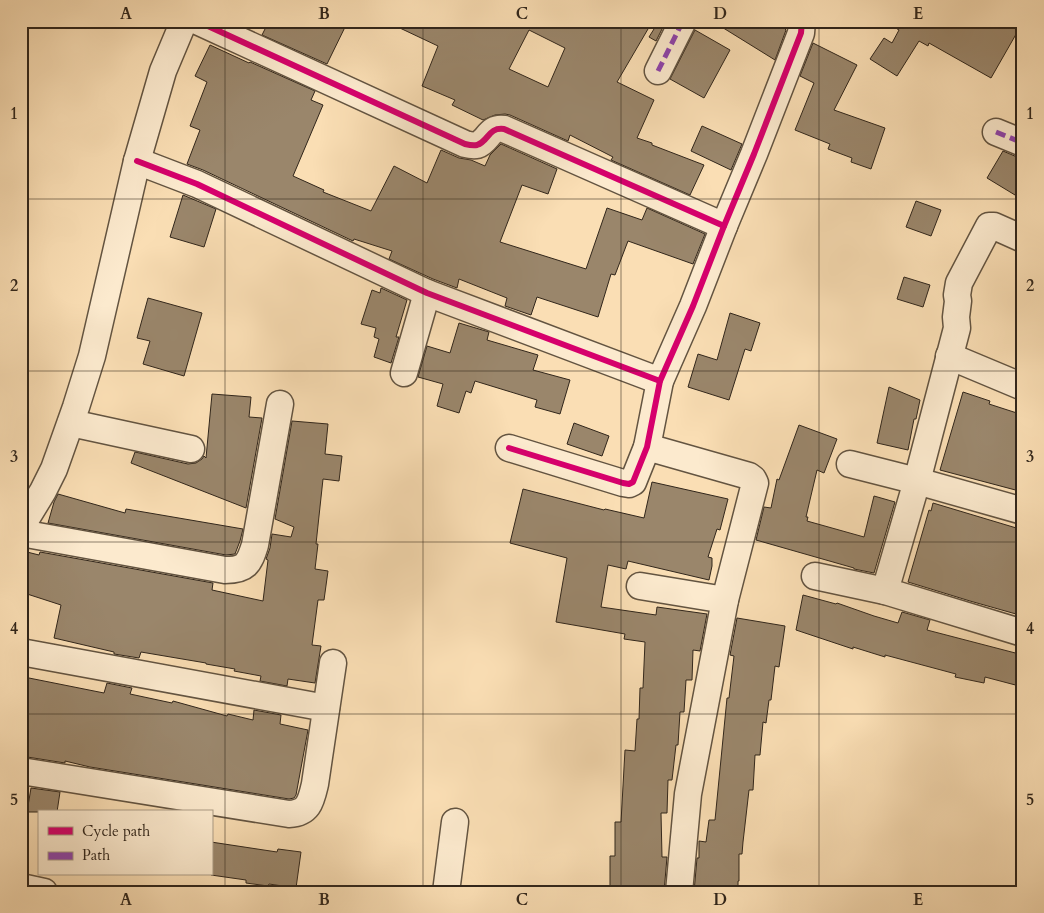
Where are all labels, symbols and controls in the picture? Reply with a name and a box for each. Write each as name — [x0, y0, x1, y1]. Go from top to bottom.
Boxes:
text: A — [120, 3, 132, 25]
text: B — [318, 3, 330, 25]
text: C — [516, 3, 528, 25]
text: D — [713, 3, 727, 25]
text: E — [913, 3, 923, 25]
text: 1 — [10, 103, 18, 125]
text: 1 — [1026, 103, 1034, 125]
text: 2 — [10, 275, 18, 297]
text: 2 — [1026, 275, 1034, 297]
text: 3 — [10, 446, 18, 468]
text: 3 — [1026, 446, 1034, 468]
text: 4 — [10, 618, 18, 640]
text: 4 — [1026, 618, 1034, 640]
text: 5 — [10, 789, 18, 811]
text: 5 — [1026, 789, 1034, 811]
legend — [38, 810, 212, 876]
text: Cycle path — [82, 821, 151, 841]
text: Path — [82, 845, 111, 865]
text: A — [120, 889, 132, 911]
text: B — [318, 889, 330, 911]
text: C — [516, 889, 528, 911]
text: D — [713, 889, 727, 911]
text: E — [913, 889, 923, 911]

